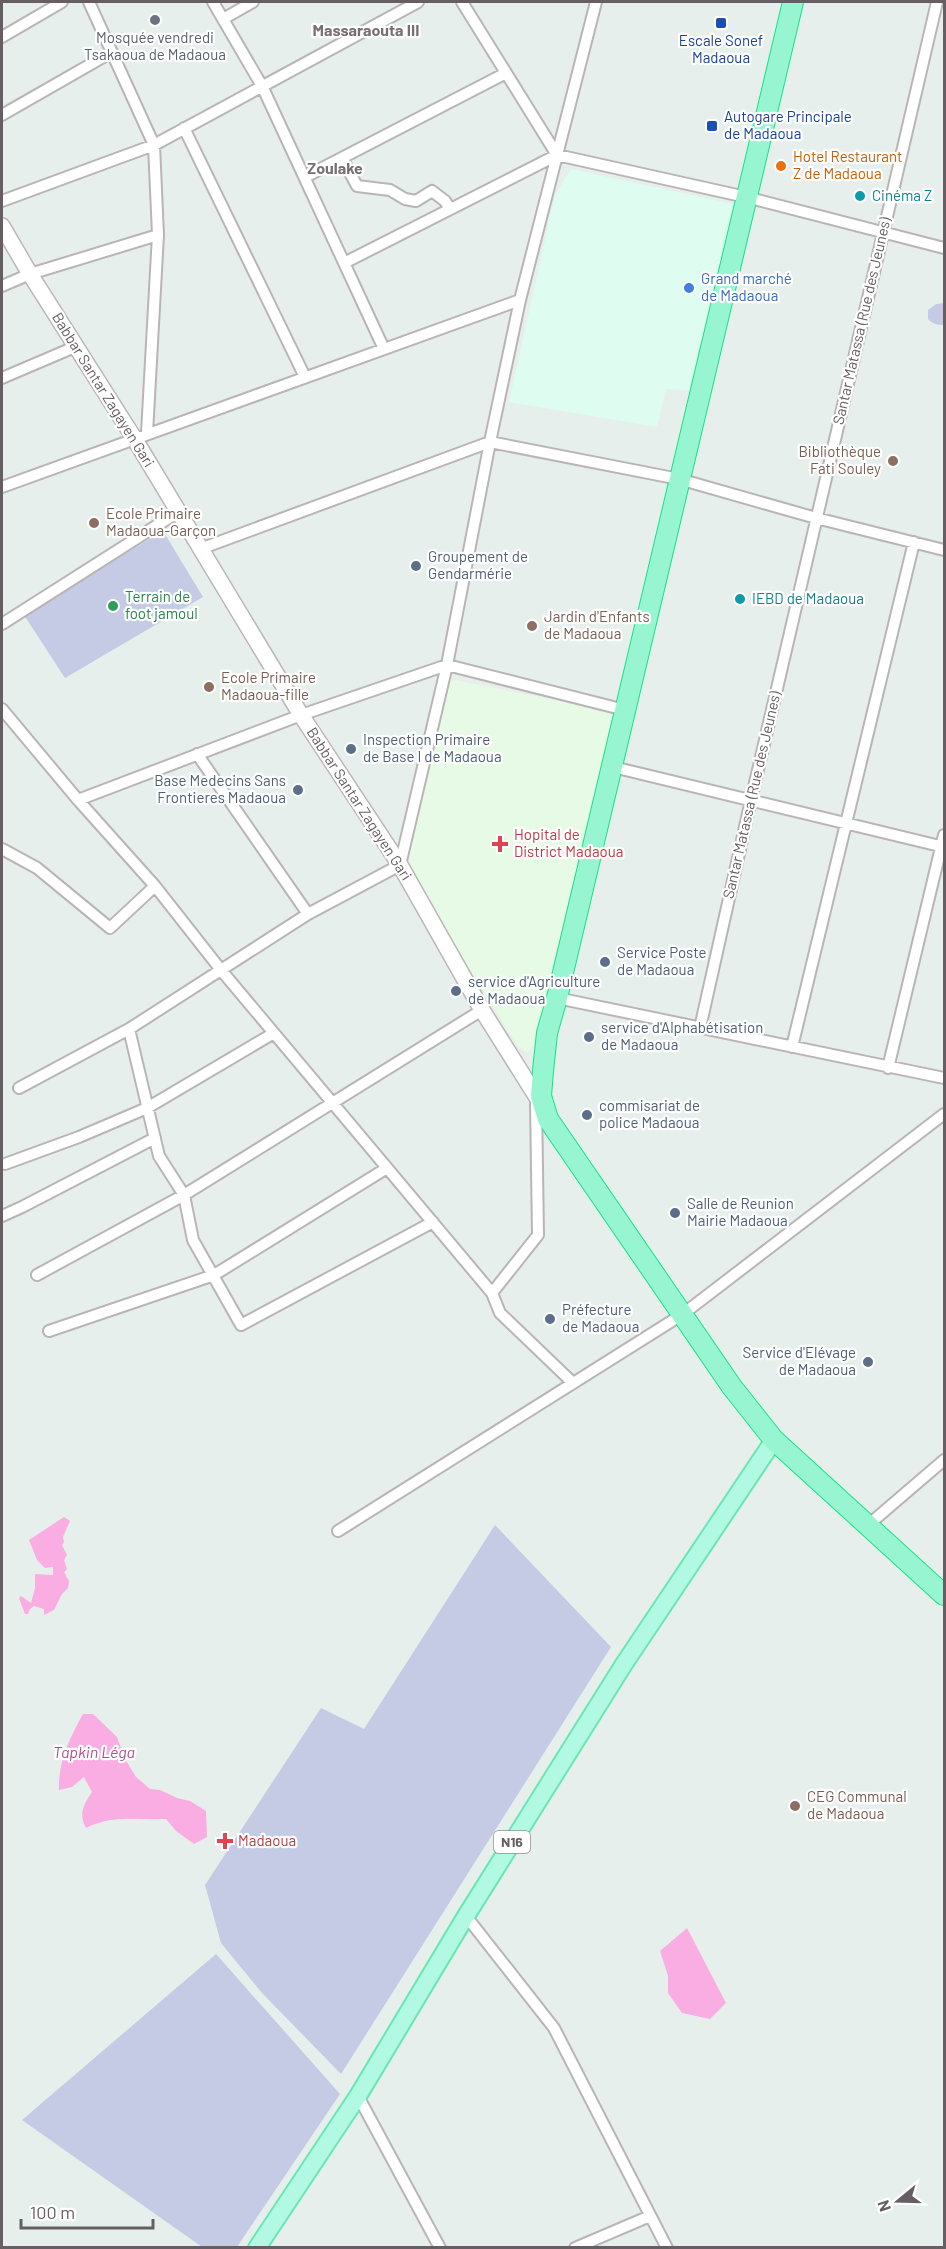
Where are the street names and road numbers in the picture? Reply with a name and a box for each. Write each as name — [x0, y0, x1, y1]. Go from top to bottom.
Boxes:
street label: Santar Matassa (Rue des Jeunes) — [828, 215, 894, 426]
street label: Babbar Santar Zagayen Gari — [49, 309, 159, 470]
street label: Santar Matassa (Rue des Jeunes) — [718, 689, 784, 900]
street label: Babbar Santar Zagayen Gari — [304, 724, 416, 883]
road number: N16 — [494, 1831, 530, 1853]

